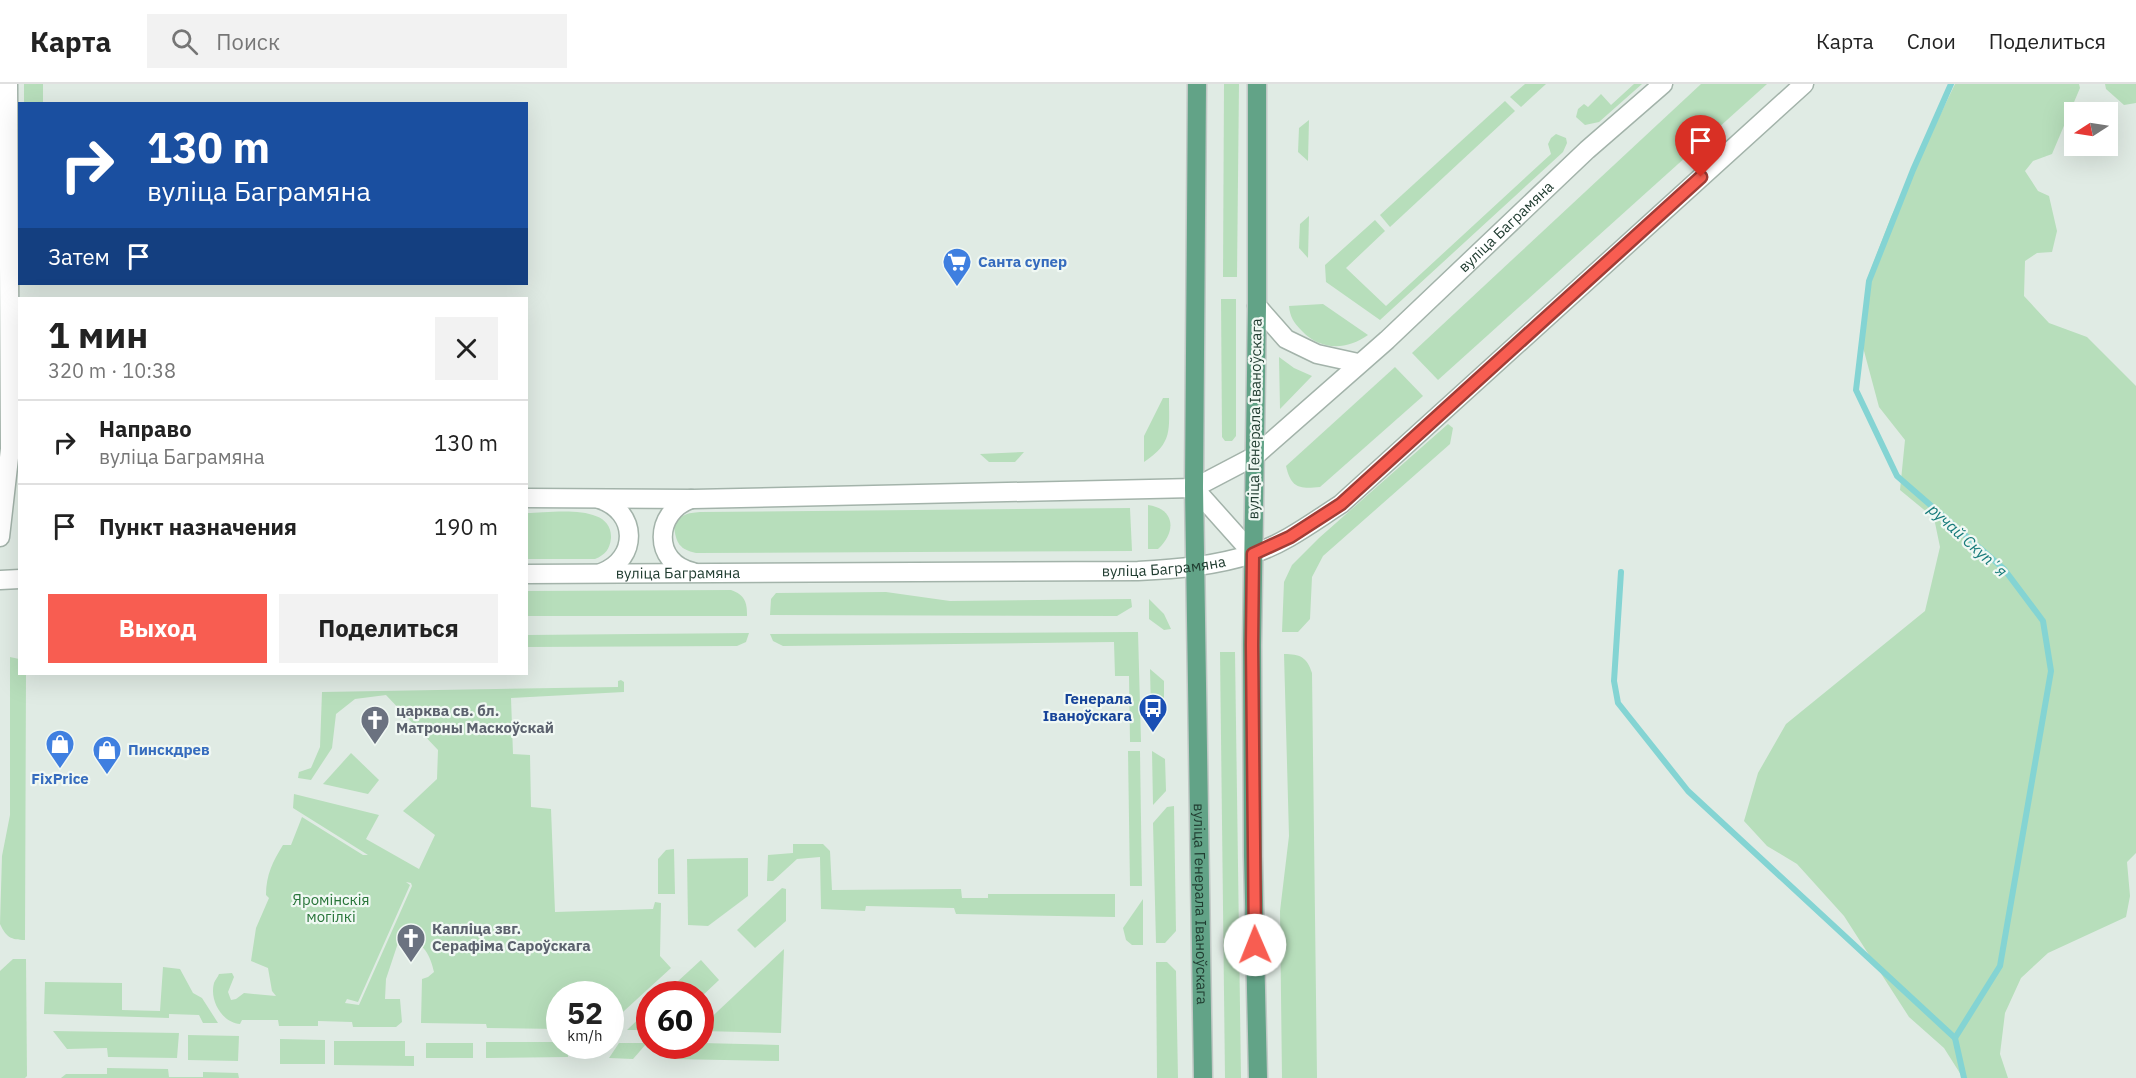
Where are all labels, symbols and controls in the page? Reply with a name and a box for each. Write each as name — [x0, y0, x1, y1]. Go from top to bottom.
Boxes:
search box — [147, 14, 567, 68]
text: Карта — [30, 23, 111, 60]
icon: search — [168, 25, 201, 58]
text: Поиск — [216, 27, 280, 56]
text: Карта — [1816, 27, 1874, 55]
text: Слои — [1907, 27, 1956, 55]
text: Поделиться — [1989, 27, 2106, 55]
north arrow — [2064, 102, 2118, 156]
map controls — [2064, 102, 2118, 156]
pin — [1675, 115, 1726, 177]
text: 130 m — [147, 120, 270, 175]
icon: arrive — [1684, 124, 1717, 157]
icon: right — [48, 126, 126, 204]
text: вуліца Баграмяна — [147, 173, 371, 208]
street label: вуліца Баграмяна — [1454, 177, 1557, 276]
icon: arrive — [122, 240, 155, 273]
text: Затем — [48, 242, 110, 271]
supermarket icon: Санта супер — [941, 246, 973, 288]
place label: Санта супер — [978, 252, 1067, 271]
text: 1 мин — [48, 311, 148, 358]
button: close — [435, 317, 498, 380]
street label: вуліца Генерала Іваноўскага — [1243, 318, 1266, 520]
text: 320 m · 10:38 — [48, 357, 176, 384]
text: Направо — [99, 414, 192, 443]
icon: right — [48, 426, 81, 459]
text: 130 m — [434, 428, 498, 457]
text: вуліца Баграмяна — [99, 443, 265, 470]
water label: ручай Скупʼя — [1923, 499, 2012, 581]
icon: arrive — [48, 510, 81, 543]
text: Пункт назначения — [99, 512, 297, 541]
text: 190 m — [434, 512, 498, 541]
street label: вуліца Баграмяна — [1102, 551, 1227, 580]
street label: вуліца Баграмяна — [616, 563, 740, 583]
button: Выход — [48, 594, 267, 663]
button: Поделиться — [279, 594, 498, 663]
place label: Генерала Іваноўскага — [1043, 689, 1132, 725]
bus stop icon: Генерала Іваноўскага — [1137, 692, 1169, 734]
place label: царква св. бл. Матроны Маскоўскай — [396, 701, 554, 737]
church icon: царква св. бл. Матроны Маскоўскай — [359, 704, 391, 746]
shop icon: FixPrice — [44, 728, 76, 770]
shop icon: Пинскдрев — [91, 734, 123, 776]
place label: Пинскдрев — [128, 740, 210, 759]
place label: FixPrice — [31, 769, 89, 788]
street label: вуліца Генерала Іваноўскага — [1190, 803, 1212, 1005]
park label: Яромінскія могілкі — [292, 890, 370, 926]
position arrow — [1223, 913, 1287, 977]
place label: Капліца звг. Серафіма Сароўскага — [432, 919, 591, 955]
church icon: Капліца звг. Серафіма Сароўскага — [395, 922, 427, 964]
speed limit sign: 60 — [636, 981, 714, 1059]
text: 52 — [567, 993, 603, 1032]
text: km/h — [567, 1026, 603, 1045]

